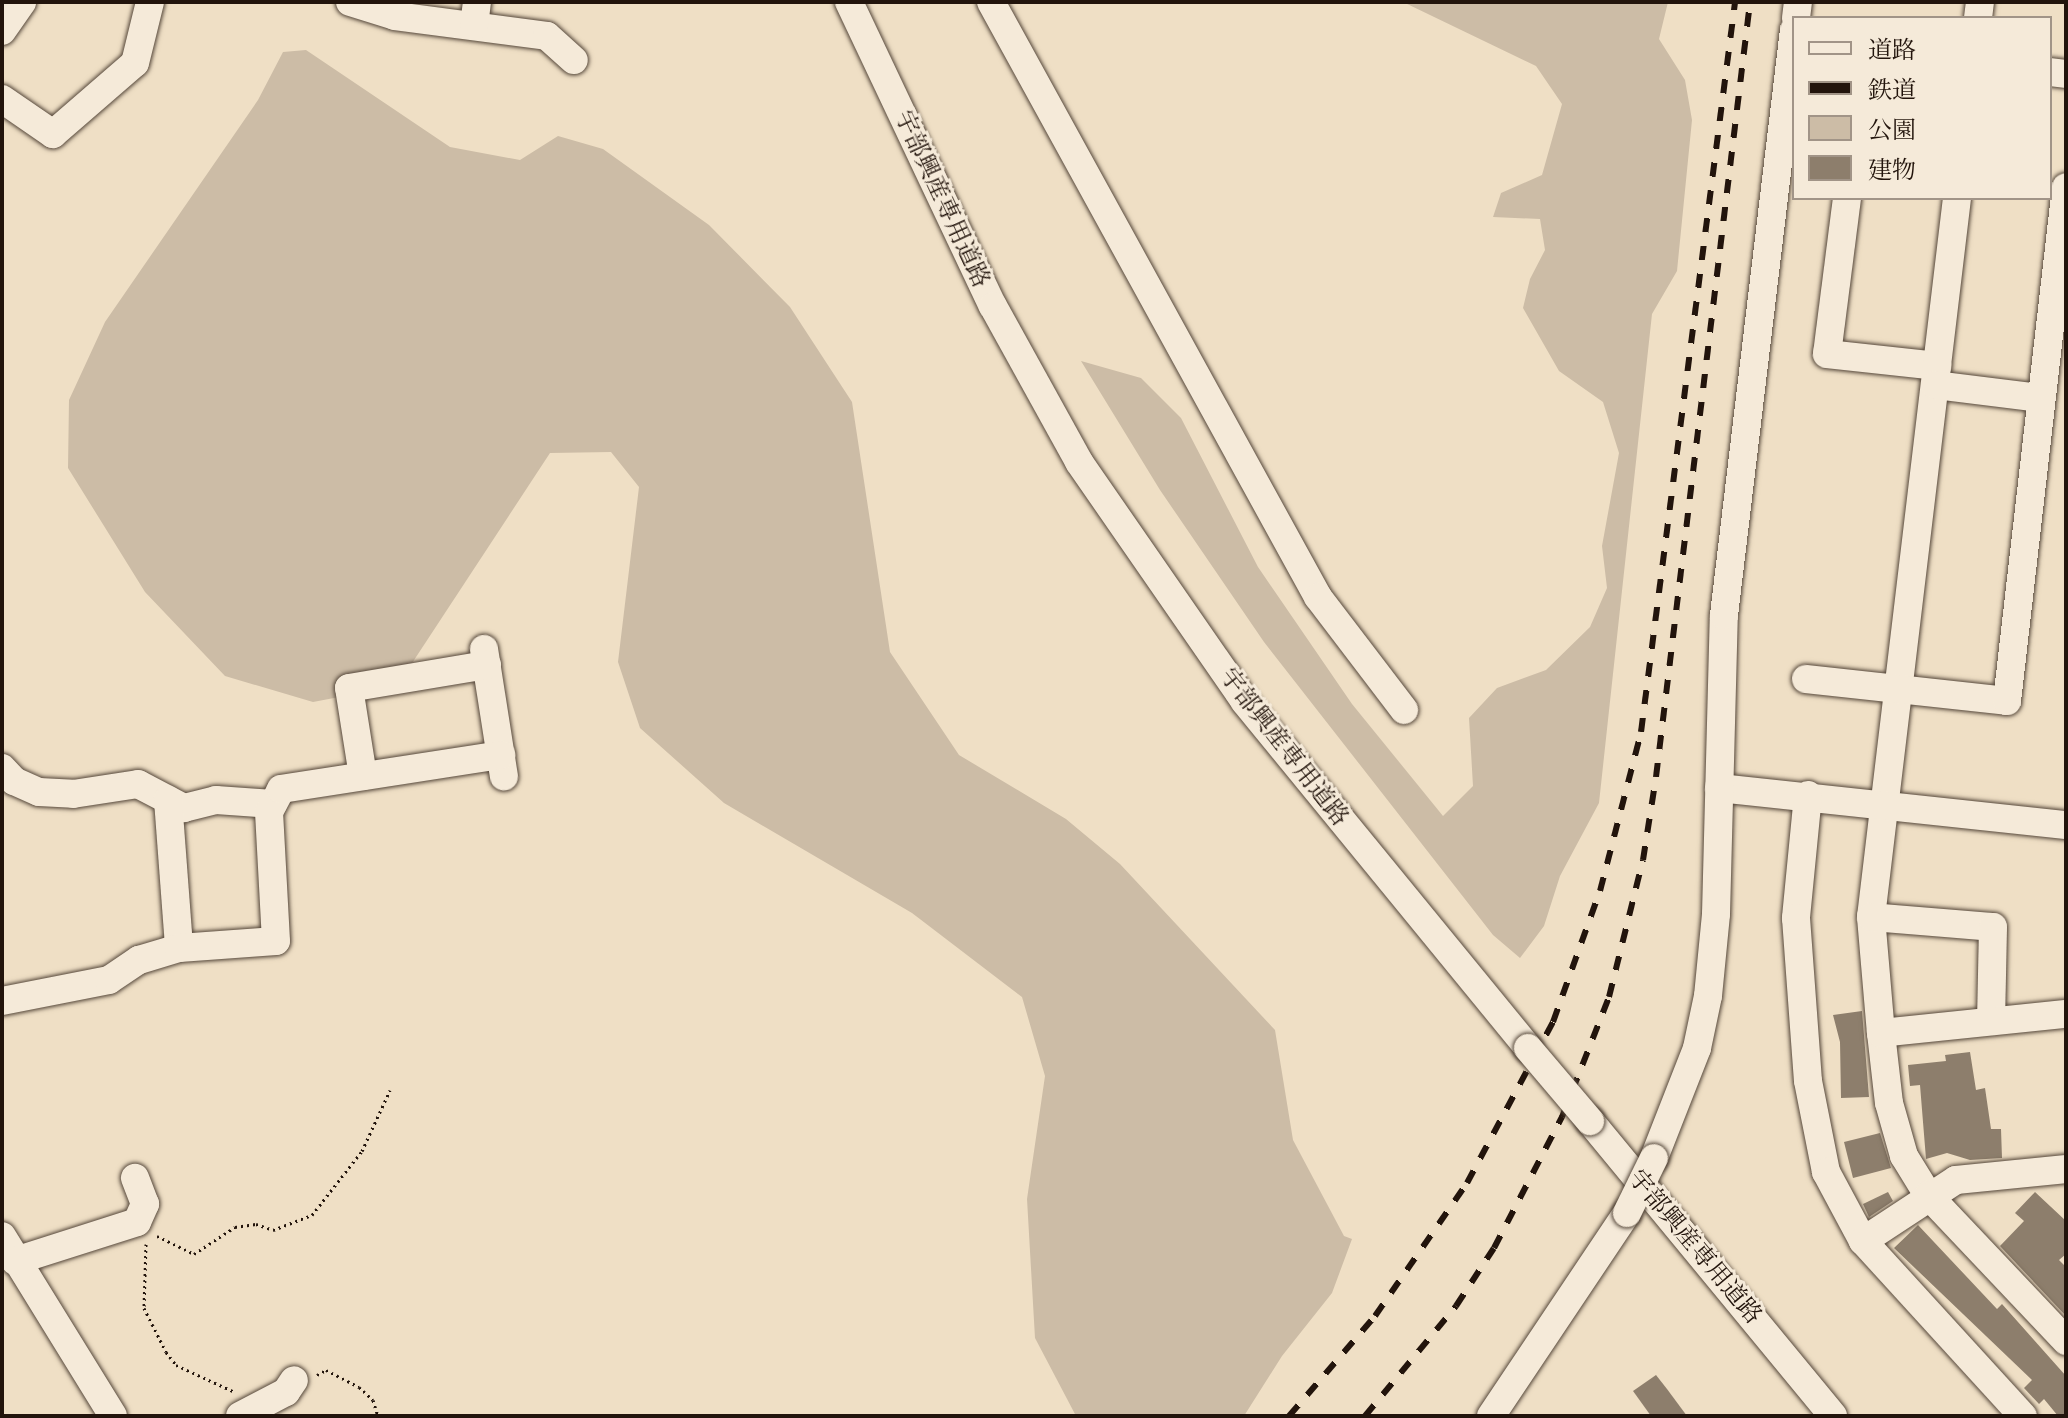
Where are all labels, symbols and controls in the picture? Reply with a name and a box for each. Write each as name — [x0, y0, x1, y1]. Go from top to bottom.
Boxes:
legend — [1792, 16, 2052, 200]
text: 道路 — [1868, 34, 1916, 66]
text: 鉄道 — [1868, 74, 1916, 106]
street label: 宇部興産専用道路 — [888, 106, 996, 292]
text: 公園 — [1868, 114, 1916, 146]
text: 建物 — [1868, 154, 1916, 186]
street label: 宇部興産専用道路 — [1214, 662, 1354, 832]
street label: 宇部興産専用道路 — [1622, 1164, 1768, 1330]

